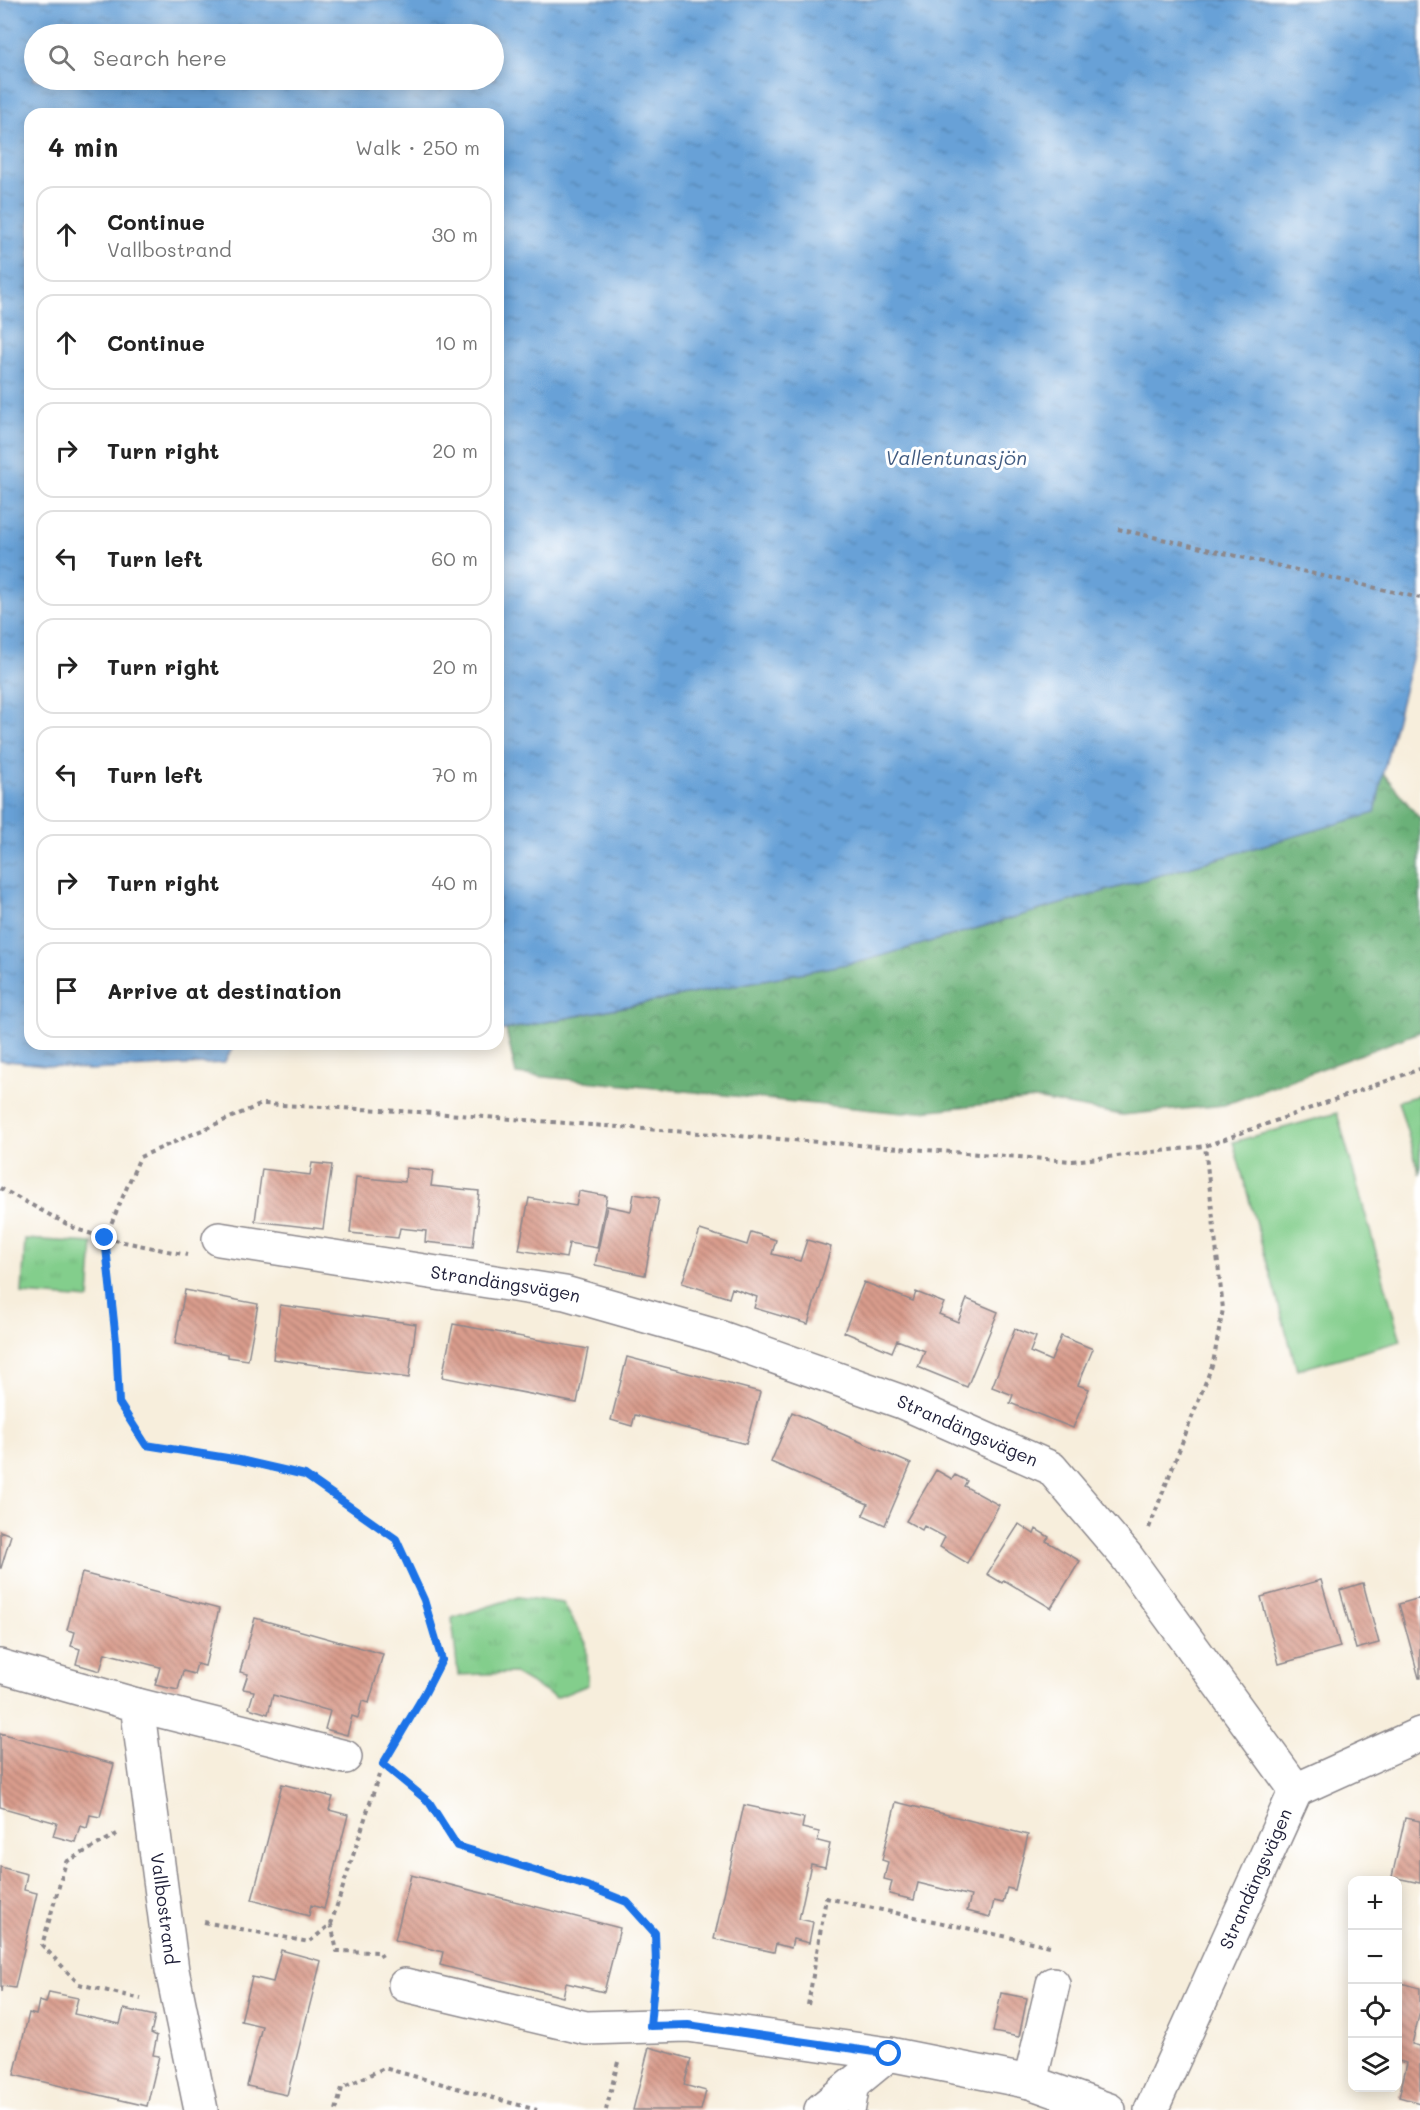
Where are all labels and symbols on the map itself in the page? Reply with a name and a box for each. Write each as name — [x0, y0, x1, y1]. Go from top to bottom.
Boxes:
water label: Vallentunasjön — [885, 444, 1027, 470]
route end — [91, 1224, 117, 1250]
street label: Strandängsvägen — [429, 1259, 584, 1308]
street label: Strandängsvägen — [893, 1388, 1042, 1472]
street label: Strandängsvägen — [1213, 1804, 1297, 1953]
street label: Vallbostrand — [146, 1851, 184, 1966]
route start — [875, 2040, 901, 2066]

